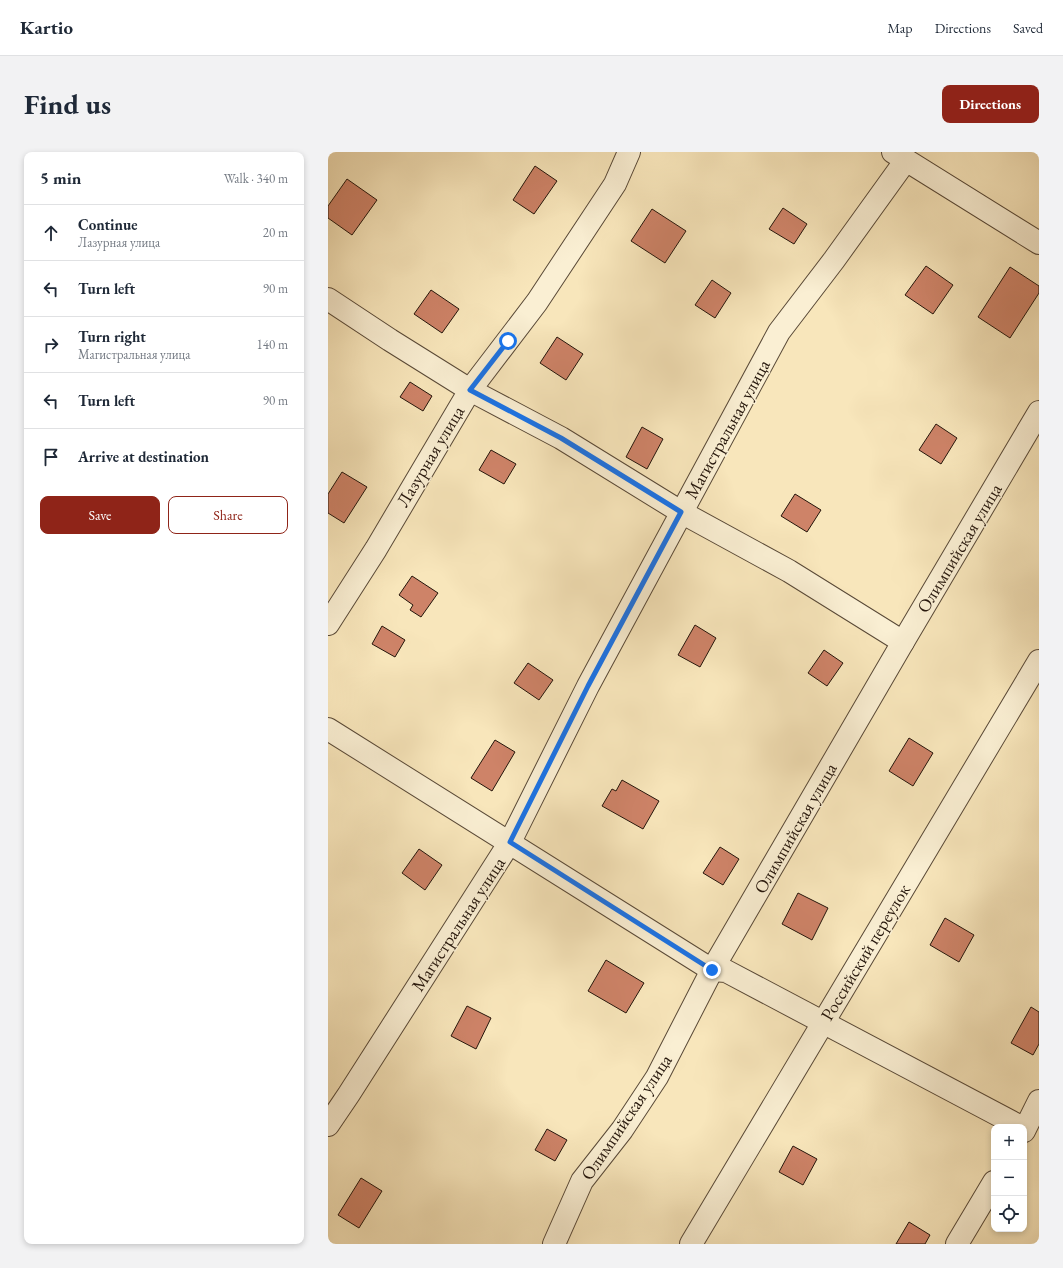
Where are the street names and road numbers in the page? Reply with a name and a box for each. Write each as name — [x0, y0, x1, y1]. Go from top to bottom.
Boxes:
street label: Магистральная улица — [679, 355, 775, 503]
street label: Лазурная улица — [391, 401, 470, 511]
street label: Олимпийская улица — [911, 478, 1007, 617]
street label: Олимпийская улица — [748, 758, 842, 897]
street label: Магистральная улица — [406, 852, 510, 996]
street label: Российский переулок — [815, 879, 915, 1024]
street label: Олимпийская улица — [575, 1049, 677, 1184]

